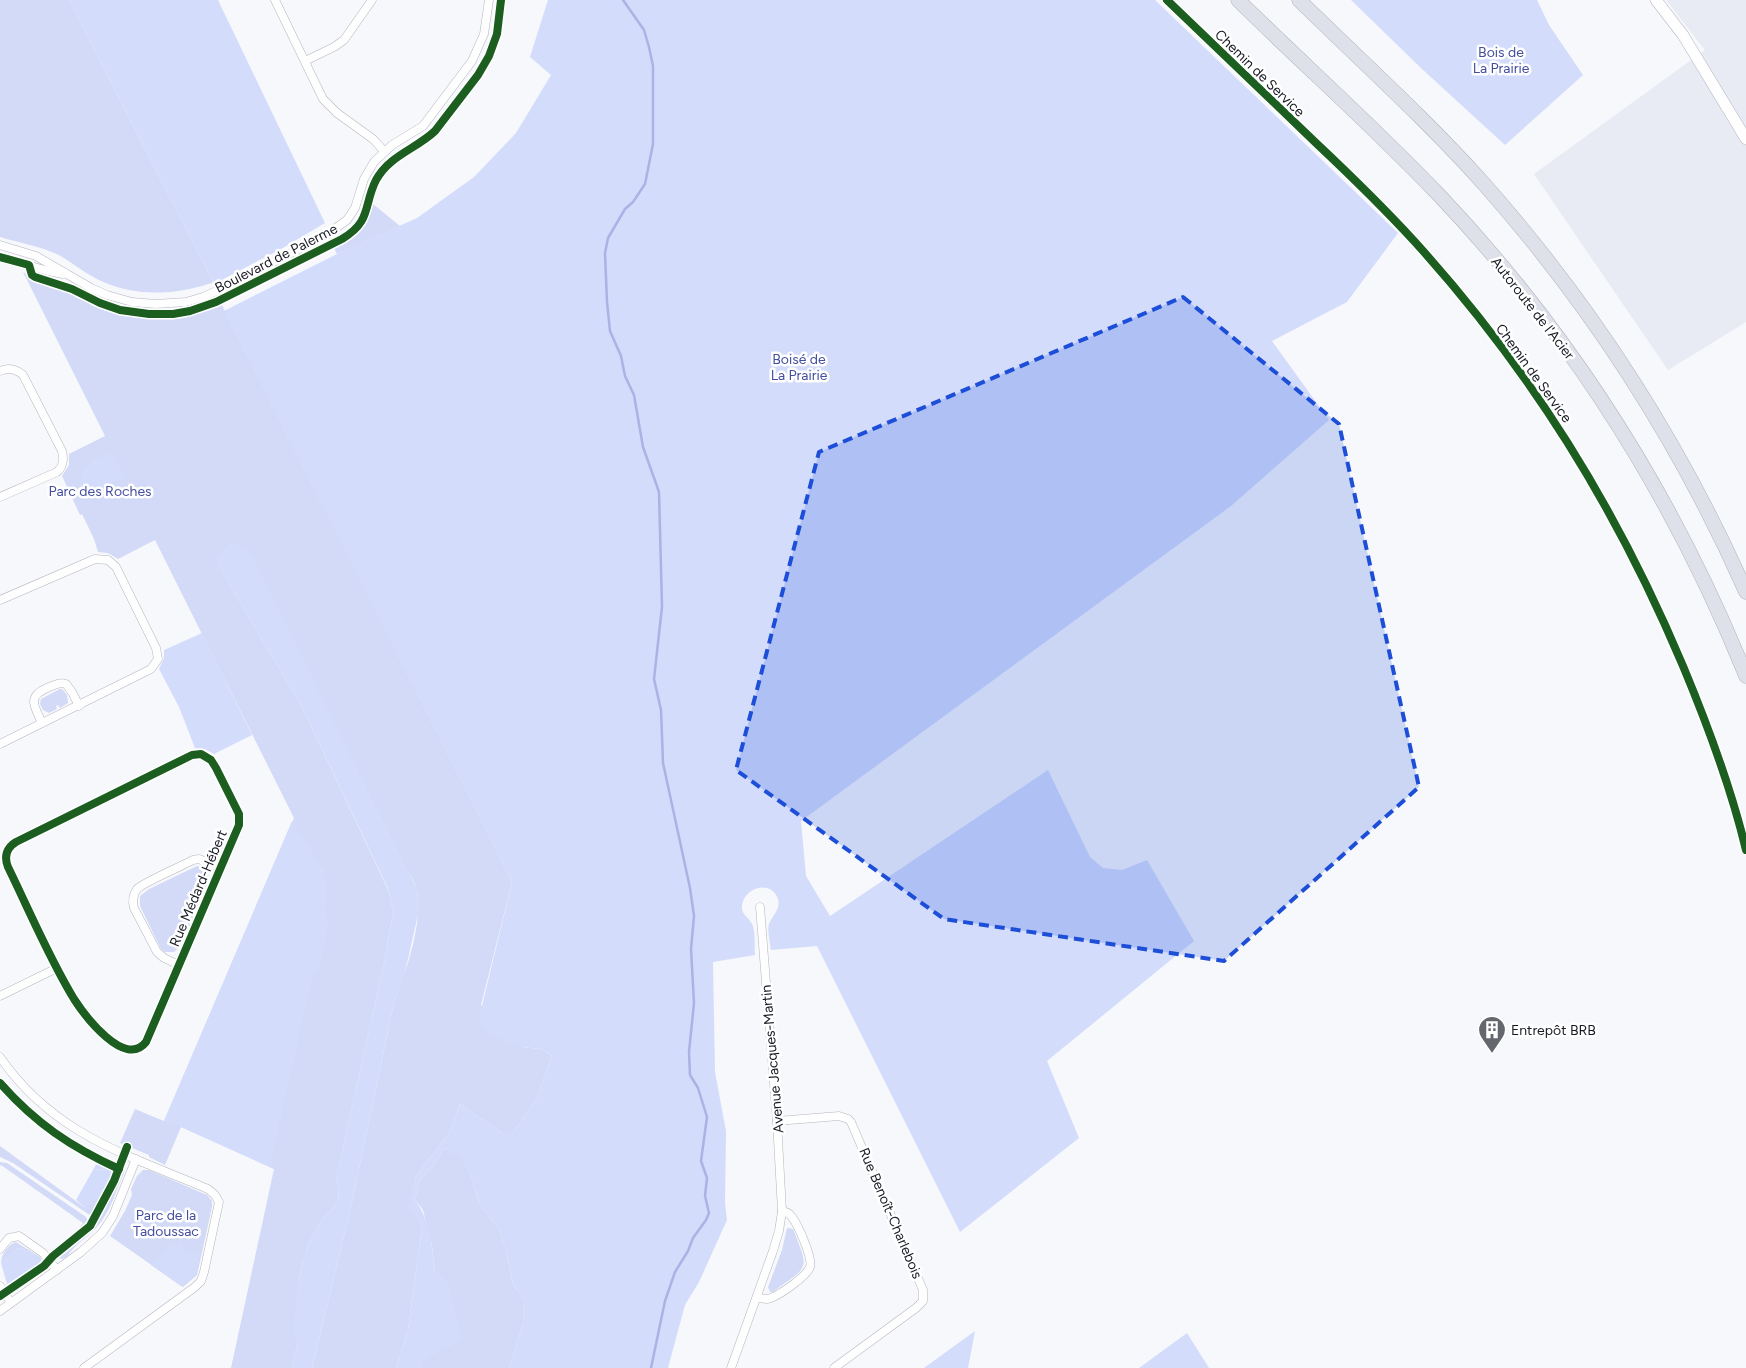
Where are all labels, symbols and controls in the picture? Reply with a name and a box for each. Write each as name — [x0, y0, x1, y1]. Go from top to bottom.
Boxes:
street label: Chemin de Service — [1211, 26, 1308, 121]
park label: Bois de La Prairie — [1473, 44, 1530, 77]
street label: Boulevard de Palerme — [212, 220, 341, 297]
street label: Autoroute de l'Acier — [1487, 254, 1578, 363]
street label: Chemin de Service — [1492, 321, 1575, 426]
park label: Boisé de La Prairie — [771, 351, 828, 384]
park label: Parc des Roches — [48, 483, 152, 500]
street label: Rue Médard-Hébert — [166, 827, 231, 949]
street label: Avenue Jacques-Martin — [758, 984, 787, 1134]
building icon: Entrepôt BRB — [1477, 1015, 1507, 1054]
place label: Entrepôt BRB — [1511, 1022, 1596, 1039]
street label: Rue Benoît-Charlebois — [855, 1145, 926, 1281]
park label: Parc de la Tadoussac — [133, 1207, 199, 1240]

